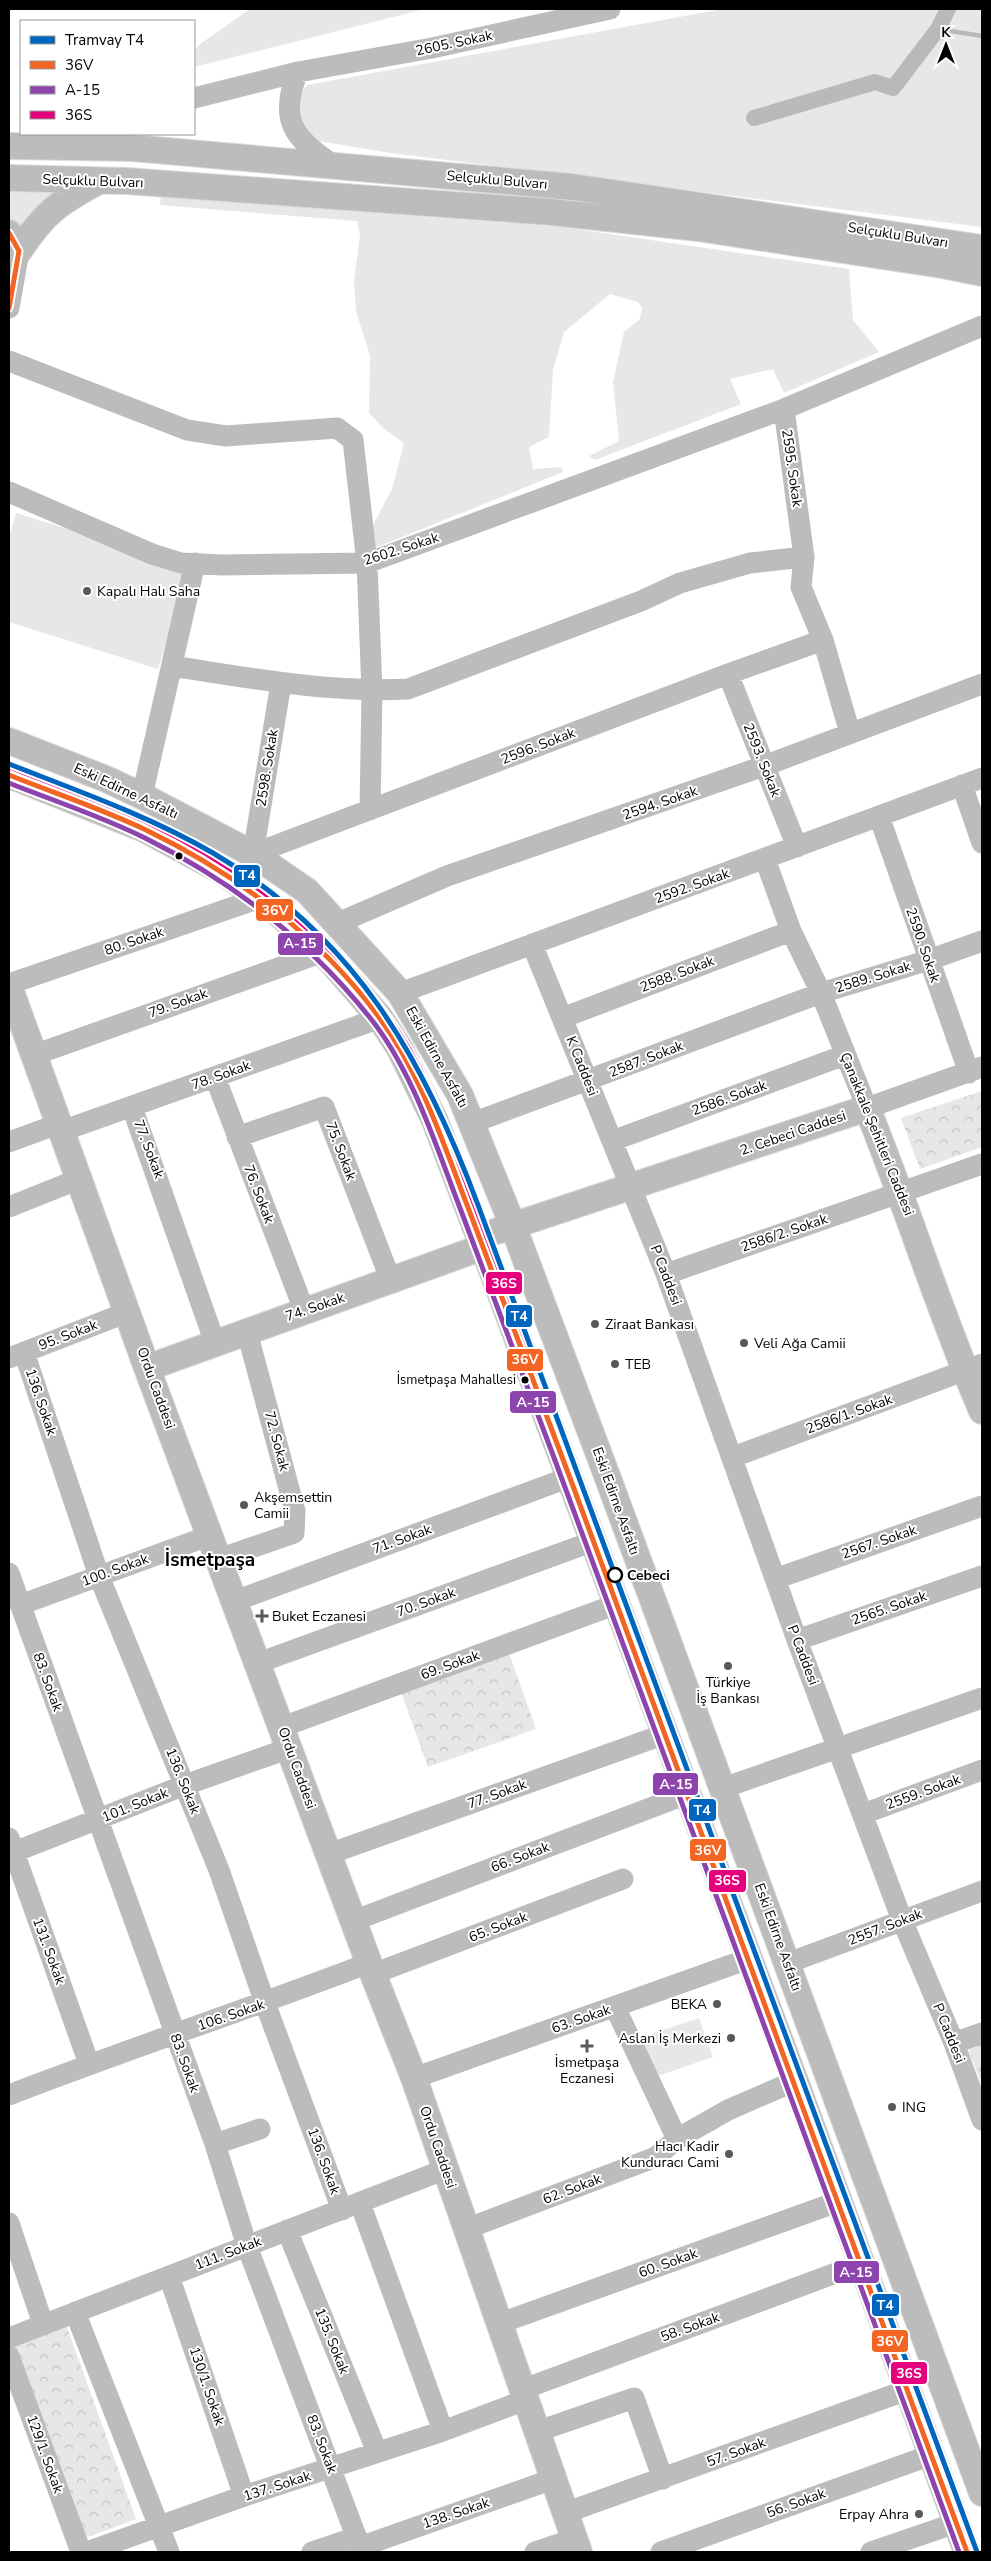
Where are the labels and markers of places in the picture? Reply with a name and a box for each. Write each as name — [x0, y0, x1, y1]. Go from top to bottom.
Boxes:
place label: Kapalı Halı Saha — [97, 582, 200, 601]
marker: Kapalı Halı Saha — [81, 585, 93, 597]
unlabelled marker — [174, 851, 184, 861]
place label: Ziraat Bankası — [605, 1315, 694, 1334]
marker: Ziraat Bankası — [589, 1318, 601, 1330]
place label: Veli Ağa Camii — [753, 1334, 846, 1353]
marker: Veli Ağa Camii — [738, 1337, 750, 1349]
place label: TEB — [625, 1355, 651, 1374]
marker: TEB — [609, 1358, 621, 1370]
place label: İsmetpaşa Mahallesi — [397, 1370, 516, 1389]
marker: İsmetpaşa Mahallesi — [520, 1375, 530, 1385]
place label: Akşemsettin Camii — [254, 1488, 332, 1523]
marker: Akşemsettin Camii — [238, 1499, 250, 1511]
place label: Cebeci — [627, 1566, 670, 1585]
marker: Cebeci — [607, 1567, 623, 1583]
place label: Buket Eczanesi — [272, 1607, 366, 1626]
marker: Buket Eczanesi — [256, 1610, 268, 1622]
marker: Türkiye İş Bankası — [722, 1660, 734, 1672]
place label: Türkiye İş Bankası — [696, 1673, 760, 1708]
place label: BEKA — [671, 1995, 707, 2014]
marker: BEKA — [711, 1998, 723, 2010]
place label: Aslan İş Merkezi — [619, 2029, 721, 2048]
marker: Aslan İş Merkezi — [725, 2032, 737, 2044]
marker: İsmetpaşa Eczanesi — [581, 2040, 593, 2052]
place label: İsmetpaşa Eczanesi — [555, 2053, 619, 2088]
place label: ING — [902, 2098, 926, 2117]
marker: ING — [886, 2101, 898, 2113]
place label: Hacı Kadir Kunduracı Cami — [621, 2137, 719, 2172]
marker: Hacı Kadir Kunduracı Cami — [723, 2148, 735, 2160]
place label: Erpay Ahra — [839, 2505, 909, 2524]
marker: Erpay Ahra — [913, 2508, 925, 2520]

